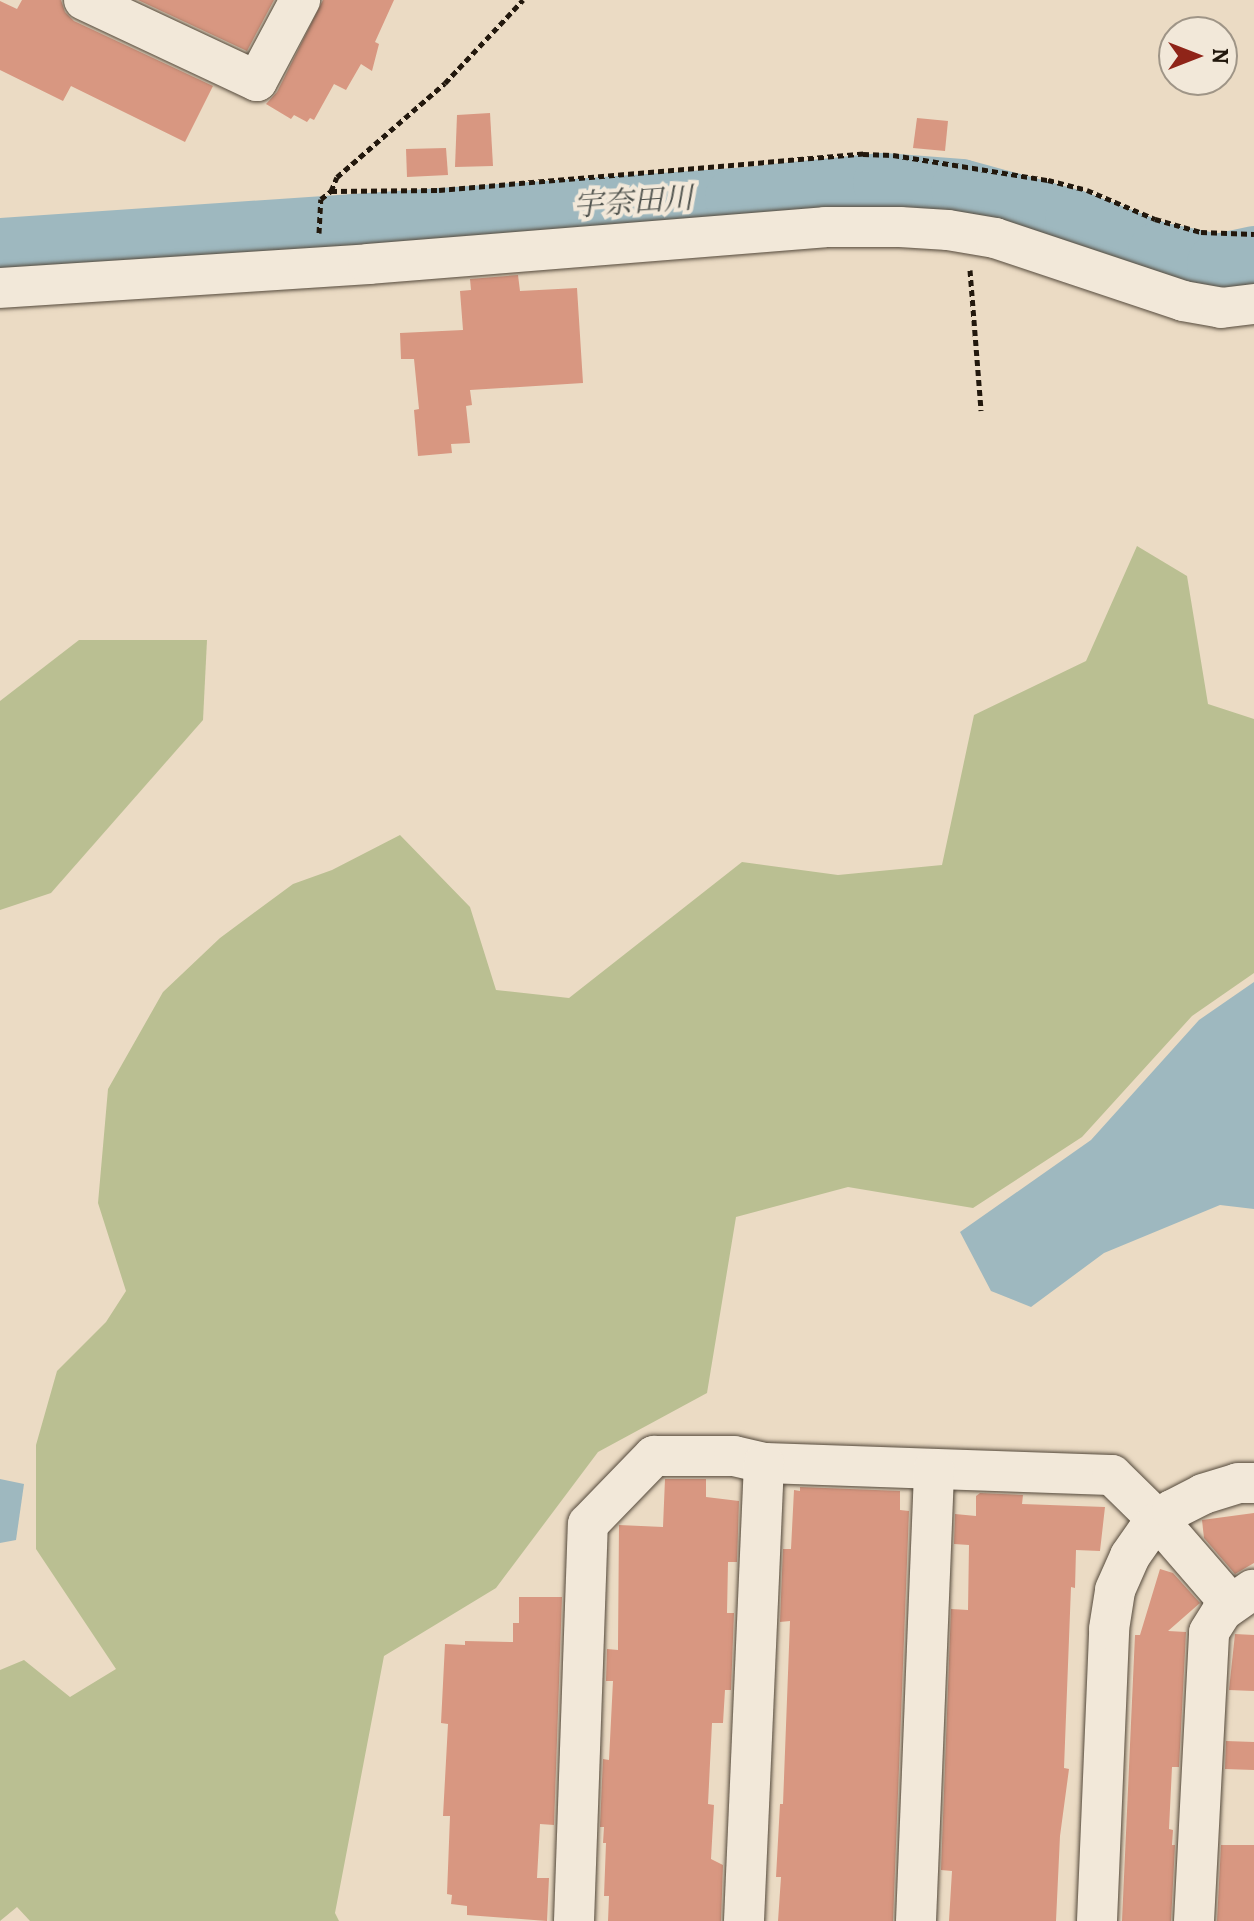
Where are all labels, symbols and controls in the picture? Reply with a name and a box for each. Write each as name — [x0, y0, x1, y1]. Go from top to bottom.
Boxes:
north arrow — [1158, 16, 1238, 96]
text: N — [1205, 48, 1235, 64]
water label: 宇奈田川 — [572, 180, 694, 224]

